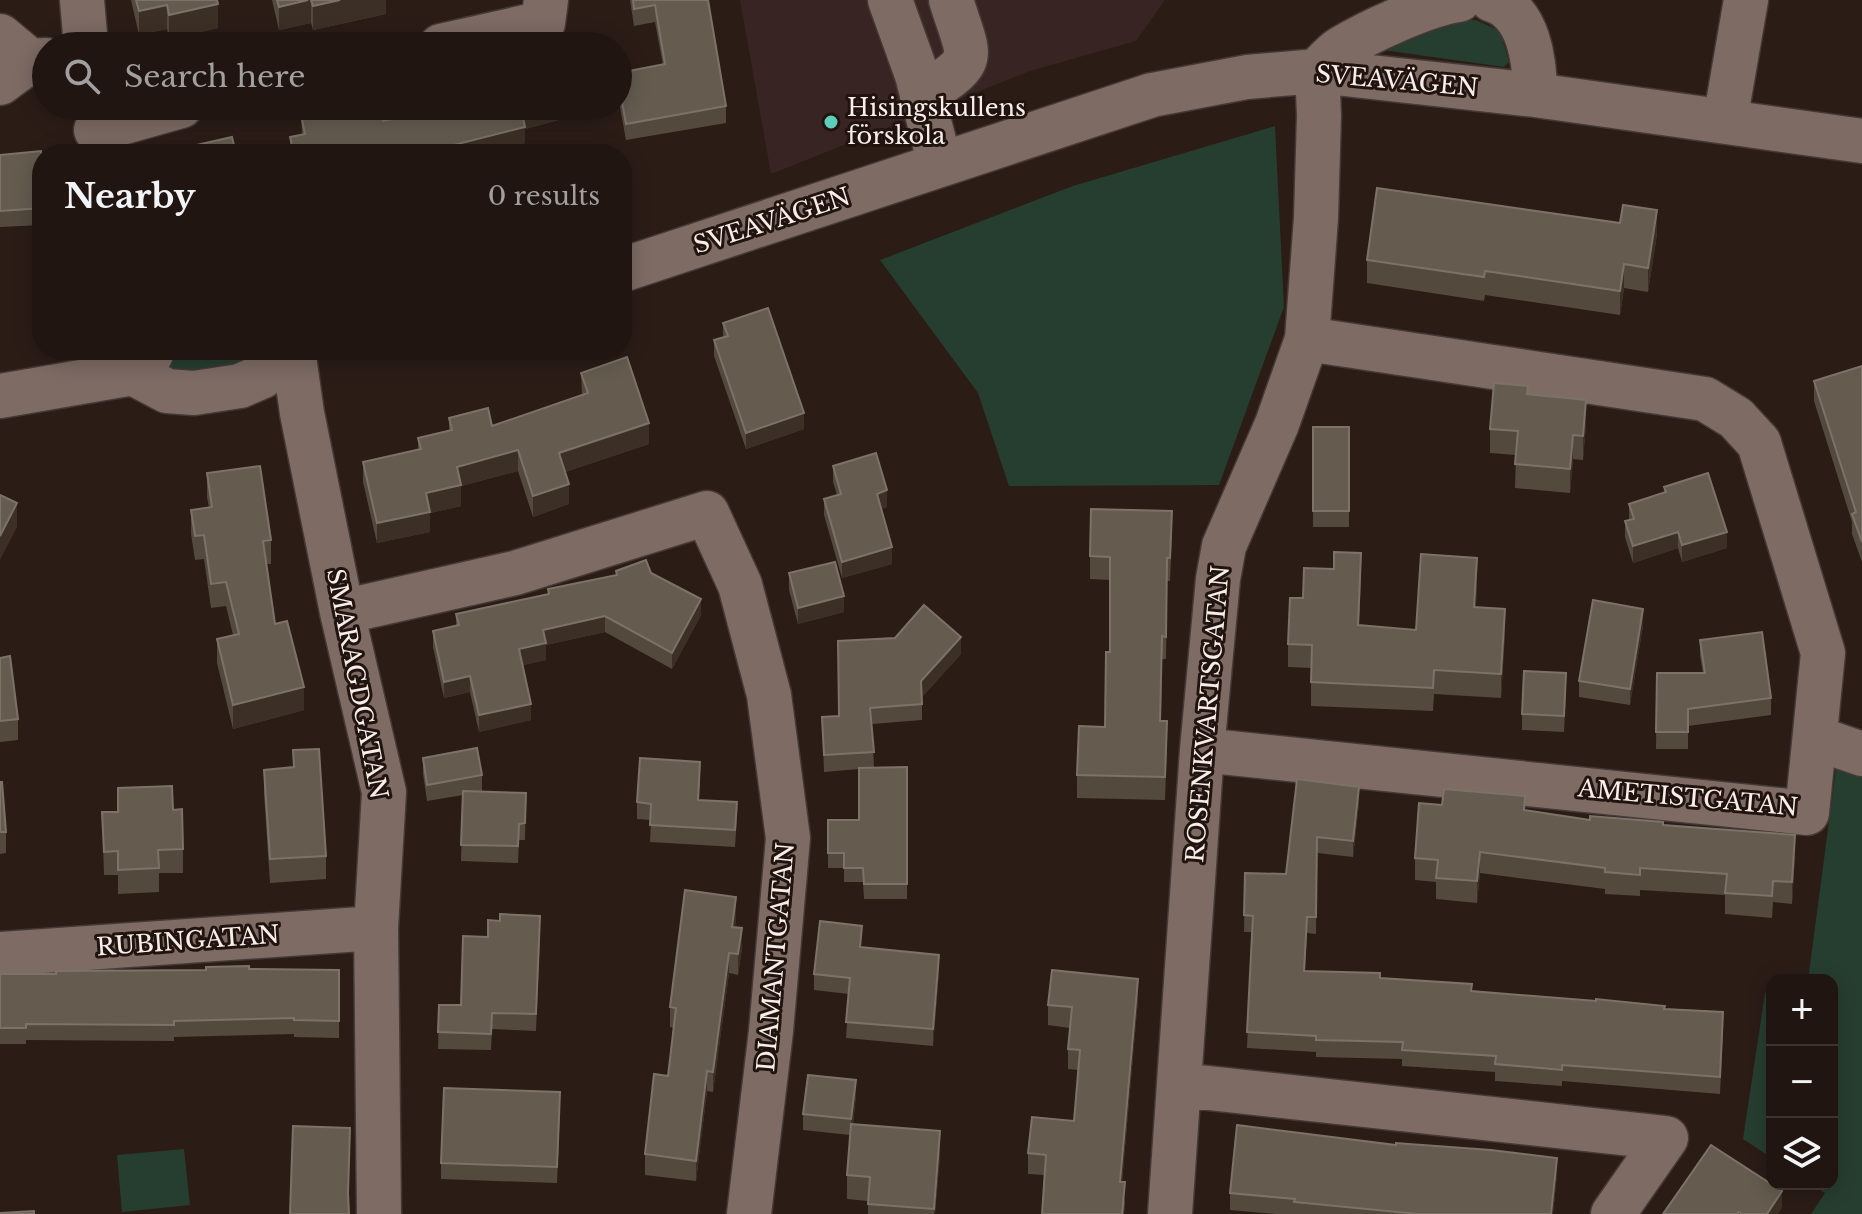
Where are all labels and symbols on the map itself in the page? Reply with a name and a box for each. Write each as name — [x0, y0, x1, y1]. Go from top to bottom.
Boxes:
street label: SVEAVÄGEN — [1314, 59, 1480, 102]
place label: Hisingskullens förskola — [847, 93, 1026, 150]
marker: Hisingskullens förskola — [822, 113, 840, 131]
street label: SVEAVÄGEN — [690, 182, 854, 260]
street label: ROSENKVARTSGATAN — [1180, 564, 1235, 864]
street label: SMARAGDGATAN — [321, 566, 394, 802]
street label: AMETISTGATAN — [1576, 773, 1799, 822]
street label: DIAMANTGATAN — [751, 841, 800, 1073]
street label: RUBINGATAN — [95, 920, 281, 961]

